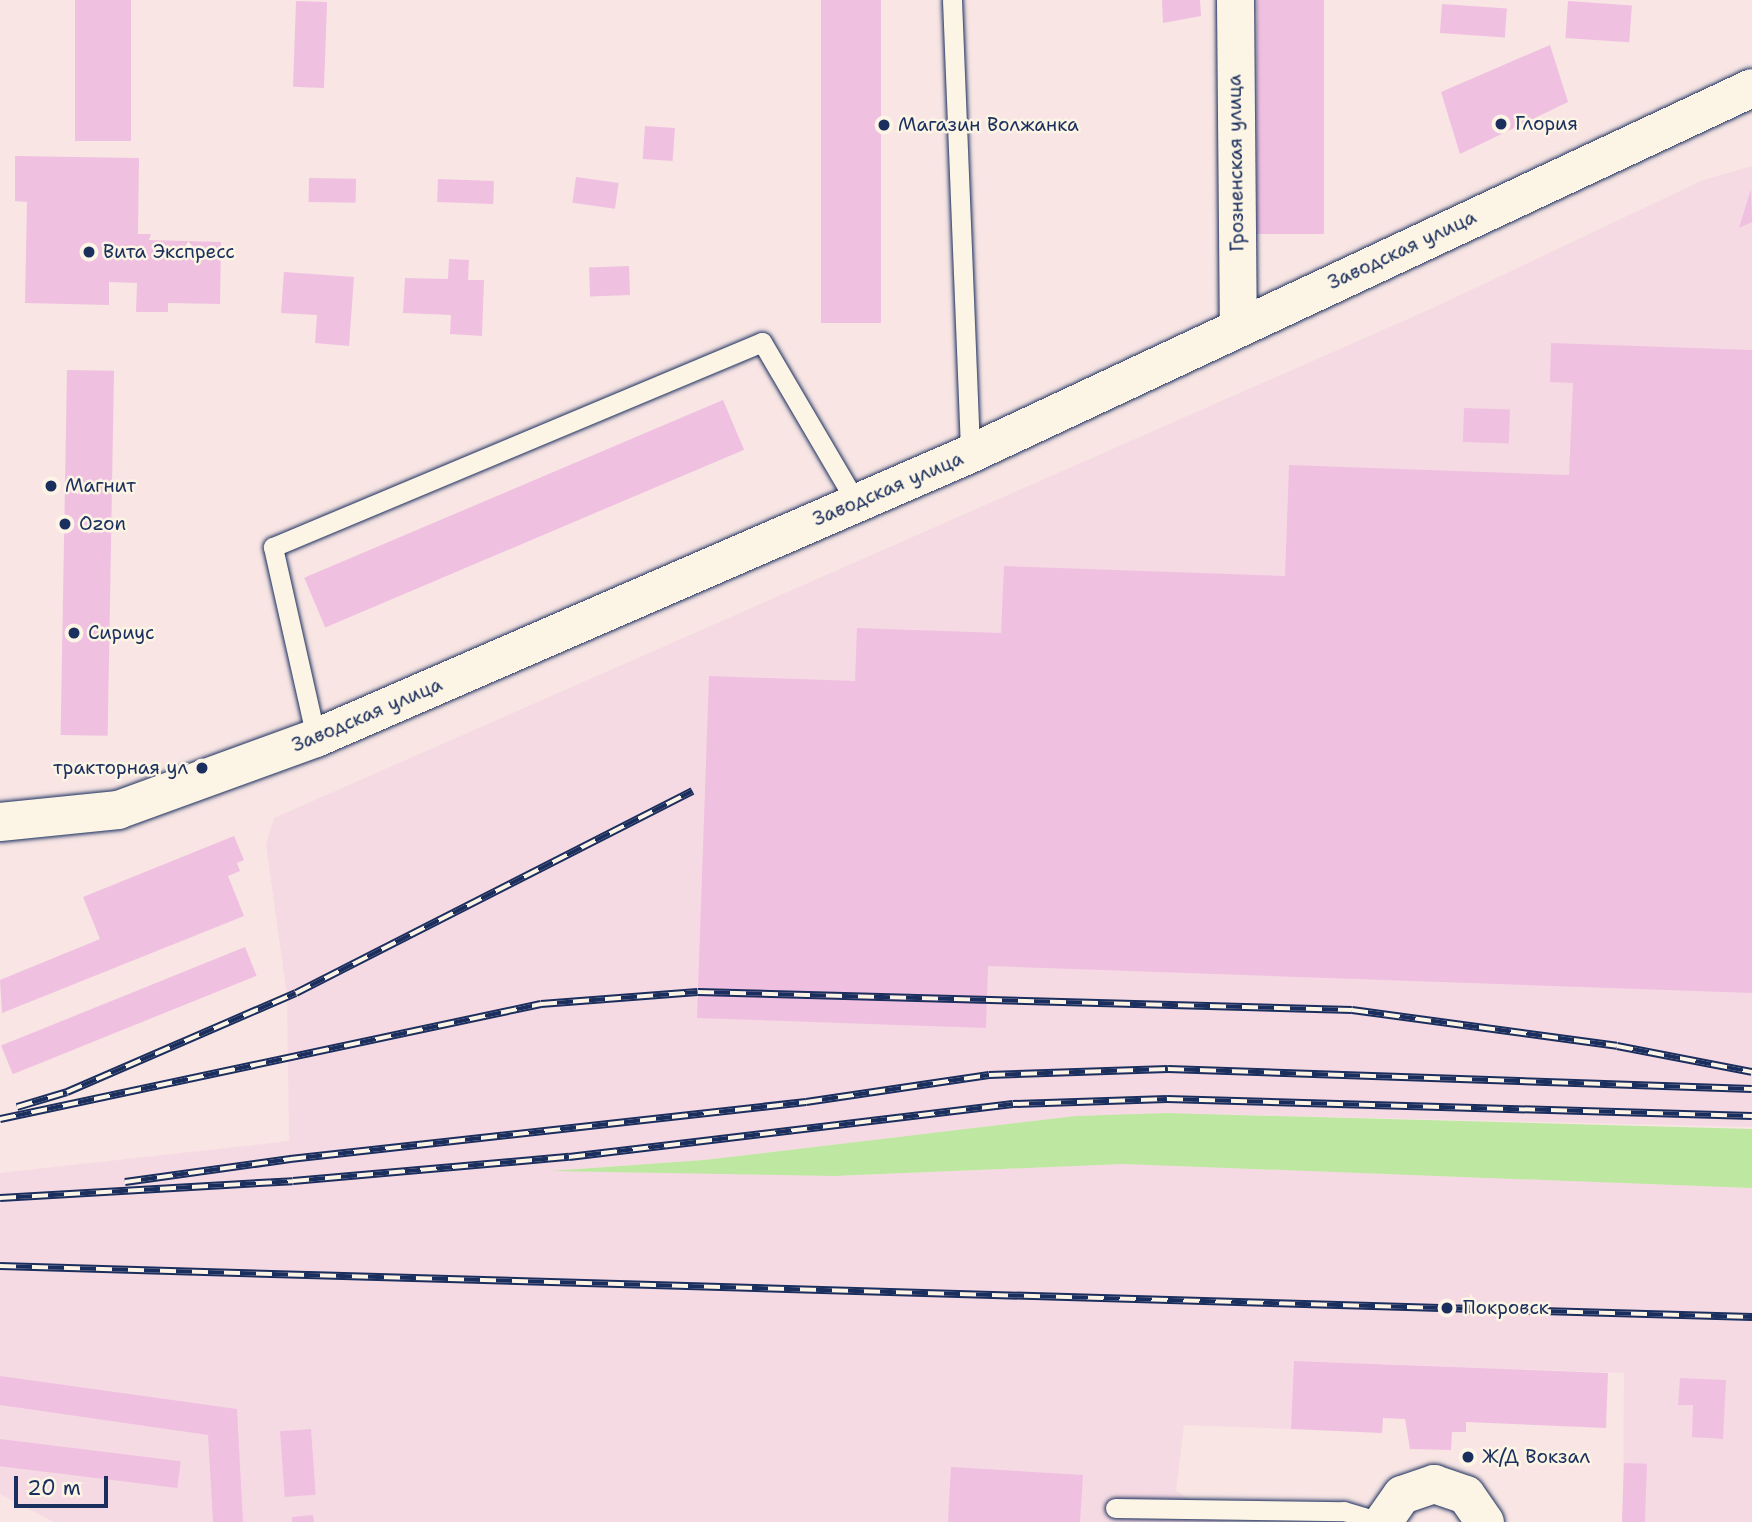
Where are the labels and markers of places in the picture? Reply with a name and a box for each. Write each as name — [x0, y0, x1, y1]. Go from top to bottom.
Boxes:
place label: Глория — [1515, 113, 1578, 135]
place label: Магазин Волжанка — [898, 114, 1079, 136]
marker: Глория — [1493, 116, 1509, 132]
marker: Магазин Волжанка — [876, 117, 892, 133]
place label: Вита Экспресс — [103, 241, 235, 263]
marker: Вита Экспресс — [81, 244, 97, 260]
place label: Магнит — [65, 475, 136, 497]
marker: Магнит — [43, 478, 59, 494]
place label: Ozon — [79, 513, 126, 535]
marker: Ozon — [57, 516, 73, 532]
place label: Сириус — [88, 622, 155, 644]
marker: Сириус — [66, 625, 82, 641]
place label: тракторная ул — [53, 757, 188, 779]
marker: тракторная ул — [194, 760, 210, 776]
place label: Покровск — [1463, 1297, 1549, 1319]
marker: Покровск — [1437, 1298, 1457, 1318]
place label: Ж/Д Вокзал — [1482, 1446, 1590, 1468]
marker: Ж/Д Вокзал — [1460, 1449, 1476, 1465]

